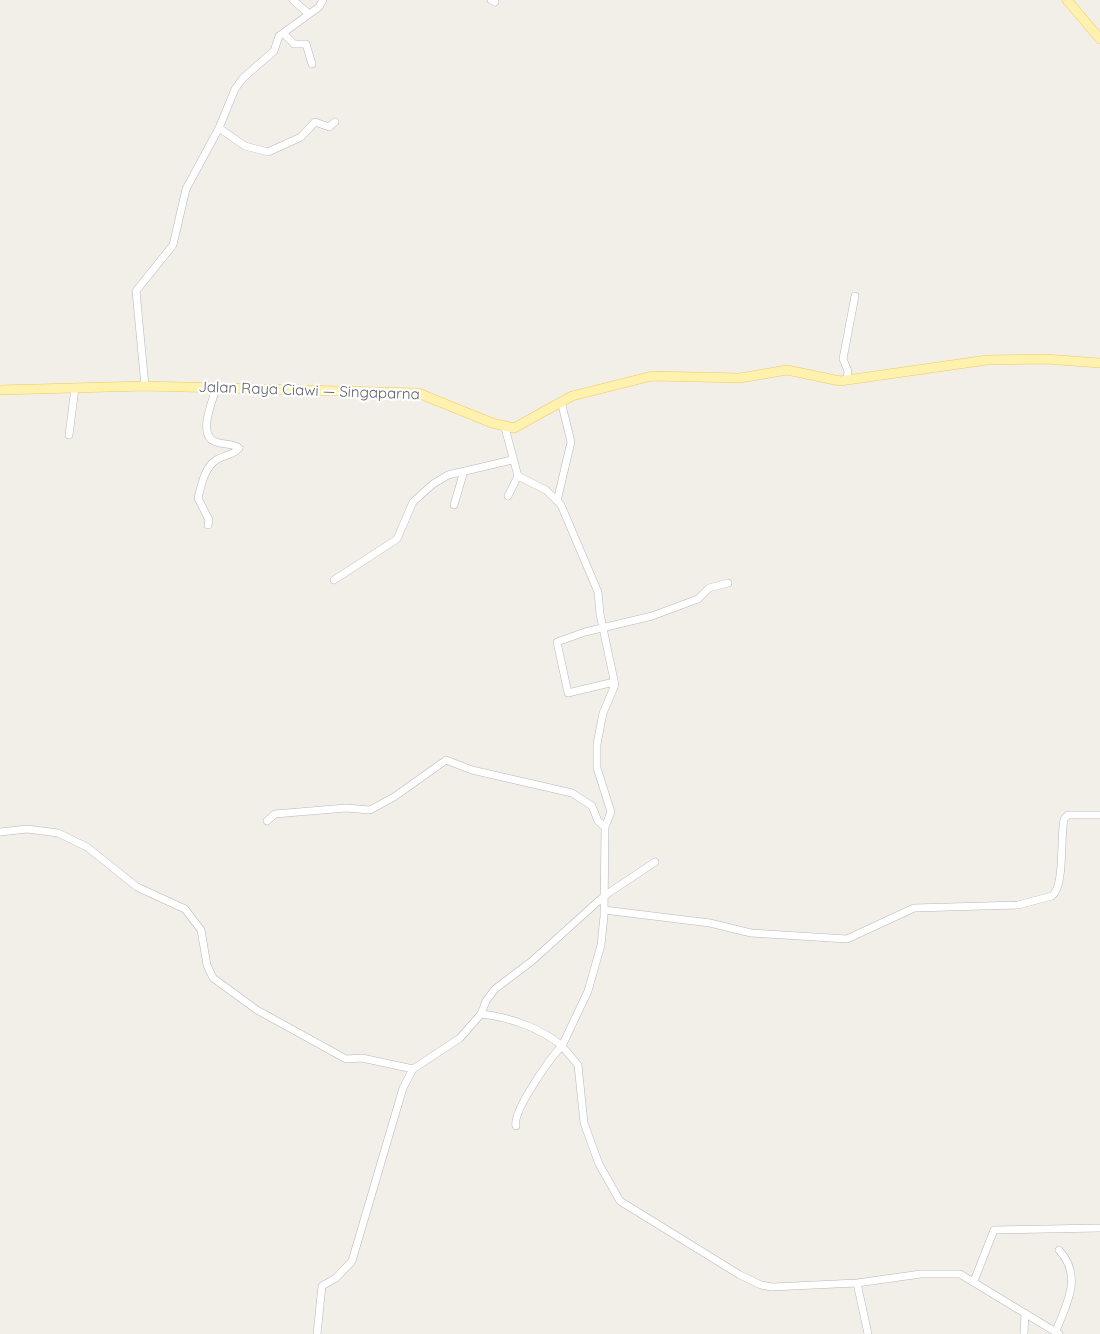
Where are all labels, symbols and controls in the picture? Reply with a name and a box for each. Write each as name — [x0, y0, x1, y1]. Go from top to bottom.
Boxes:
street label: Jalan Raya Ciawi — Singaparna — [198, 378, 420, 404]

